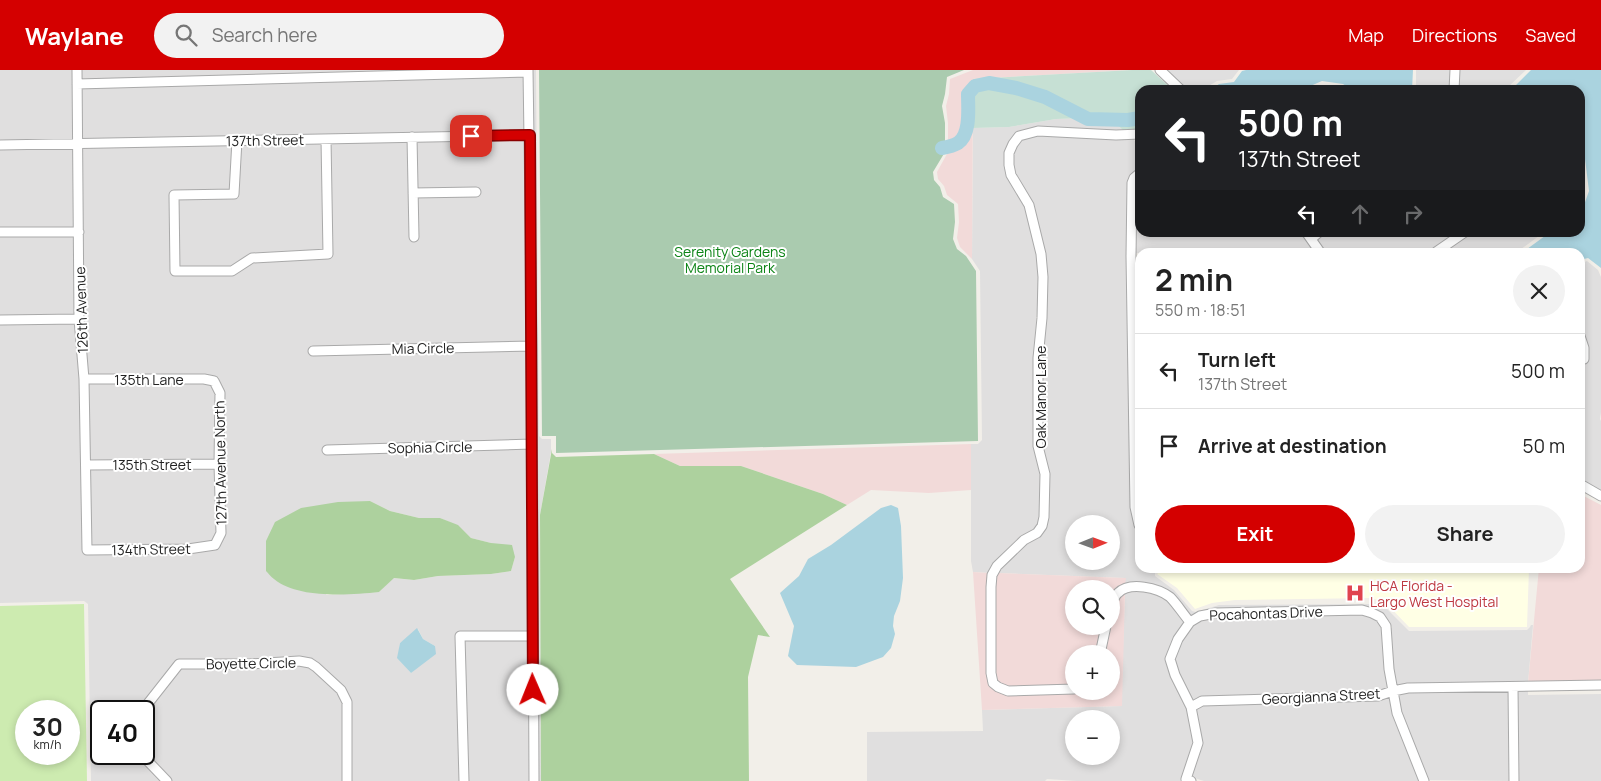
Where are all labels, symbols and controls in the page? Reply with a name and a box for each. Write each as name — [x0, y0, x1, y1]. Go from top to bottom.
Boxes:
search box — [154, 13, 504, 58]
text: Waylane — [25, 19, 124, 52]
icon: search — [172, 21, 200, 49]
text: Search here — [212, 22, 317, 48]
text: Map — [1348, 23, 1384, 47]
text: Directions — [1412, 23, 1497, 47]
text: Saved — [1525, 23, 1576, 47]
text: 500 m — [1238, 99, 1343, 147]
icon: left — [1155, 105, 1220, 170]
pin — [450, 115, 492, 157]
icon: arrive — [457, 122, 485, 150]
street label: 137th Street — [226, 130, 305, 150]
text: 137th Street — [1238, 144, 1361, 174]
icon: left — [1293, 200, 1321, 228]
icon: ahead — [1346, 200, 1374, 228]
icon: right — [1399, 200, 1427, 228]
park label: Serenity Gardens Memorial Park — [674, 242, 786, 277]
text: 2 min — [1155, 259, 1233, 300]
button: close — [1513, 265, 1565, 317]
street label: 126th Avenue — [70, 266, 92, 354]
text: 550 m · 18:51 — [1155, 299, 1246, 321]
street label: Mia Circle — [391, 338, 455, 358]
street label: Oak Manor Lane — [1031, 346, 1050, 448]
text: Turn left — [1198, 347, 1276, 373]
icon: left — [1155, 357, 1183, 385]
text: 500 m — [1511, 358, 1565, 384]
street label: 135th Lane — [114, 370, 184, 389]
text: 137th Street — [1198, 373, 1287, 395]
street label: 127th Avenue North — [209, 400, 231, 526]
icon: arrive — [1155, 432, 1183, 460]
text: Arrive at destination — [1198, 433, 1387, 459]
text: 50 m — [1523, 433, 1565, 459]
street label: Sophia Circle — [388, 437, 472, 457]
street label: 135th Street — [112, 455, 192, 474]
button: Exit — [1155, 505, 1355, 563]
button: Share — [1365, 505, 1565, 563]
north arrow — [1065, 515, 1120, 570]
map controls — [1065, 515, 1120, 765]
street label: 134th Street — [111, 539, 191, 559]
place label: HCA Florida - Largo West Hospital — [1370, 576, 1499, 611]
button: search — [1065, 580, 1120, 635]
hospital icon: HCA Florida - Largo West Hospital — [1344, 582, 1366, 604]
street label: Pocahontas Drive — [1209, 602, 1323, 624]
button: + — [1065, 645, 1120, 700]
street label: Boyette Circle — [206, 653, 296, 673]
position arrow — [506, 663, 558, 715]
street label: Georgianna Street — [1261, 683, 1381, 709]
speed limit sign: 40 — [90, 700, 155, 765]
text: 30 — [32, 709, 63, 744]
button: − — [1065, 710, 1120, 765]
text: km/h — [34, 736, 61, 753]

